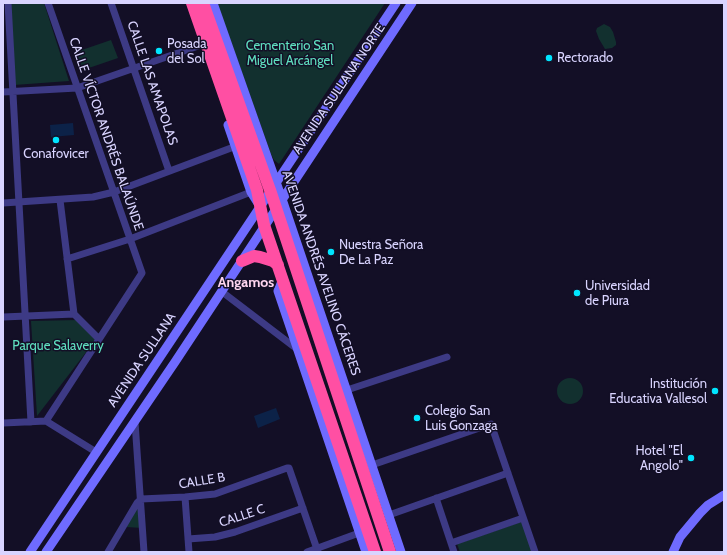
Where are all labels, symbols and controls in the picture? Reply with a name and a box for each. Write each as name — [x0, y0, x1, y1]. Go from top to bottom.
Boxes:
street label: CALLE LAS AMAPOLAS — [123, 19, 181, 147]
street label: AVENIDA SULLANA NORTE — [289, 21, 389, 157]
street label: CALLE VÍCTOR ANDRÉS BALAÚNDE — [66, 35, 146, 233]
place label: Posada del Sol — [167, 36, 206, 67]
park label: Cementerio San Miguel Arcángel — [246, 38, 334, 69]
marker: Posada del Sol — [154, 46, 164, 56]
place label: Rectorado — [557, 50, 613, 66]
marker: Rectorado — [544, 53, 554, 63]
marker: Conafovicer — [51, 135, 61, 145]
place label: Conafovicer — [23, 146, 89, 162]
street label: AVENIDA ANDRÉS AVELINO CÁCERES — [279, 169, 363, 377]
place label: Nuestra Señora De La Paz — [339, 237, 423, 268]
marker: Nuestra Señora De La Paz — [326, 247, 336, 257]
district label: Angamos — [218, 275, 274, 291]
place label: Universidad de Piura — [585, 278, 650, 309]
marker: Universidad de Piura — [572, 288, 582, 298]
street label: AVENIDA SULLANA — [105, 310, 179, 410]
park label: Parque Salaverry — [12, 338, 104, 354]
place label: Institución Educativa Vallesol — [609, 376, 707, 407]
marker: Institución Educativa Vallesol — [710, 386, 720, 396]
place label: Colegio San Luis Gonzaga — [425, 403, 497, 434]
marker: Colegio San Luis Gonzaga — [412, 413, 422, 423]
place label: Hotel "El Angolo" — [636, 443, 683, 474]
marker: Hotel "El Angolo" — [686, 453, 696, 463]
street label: CALLE B — [178, 470, 226, 492]
street label: CALLE C — [217, 501, 267, 531]

